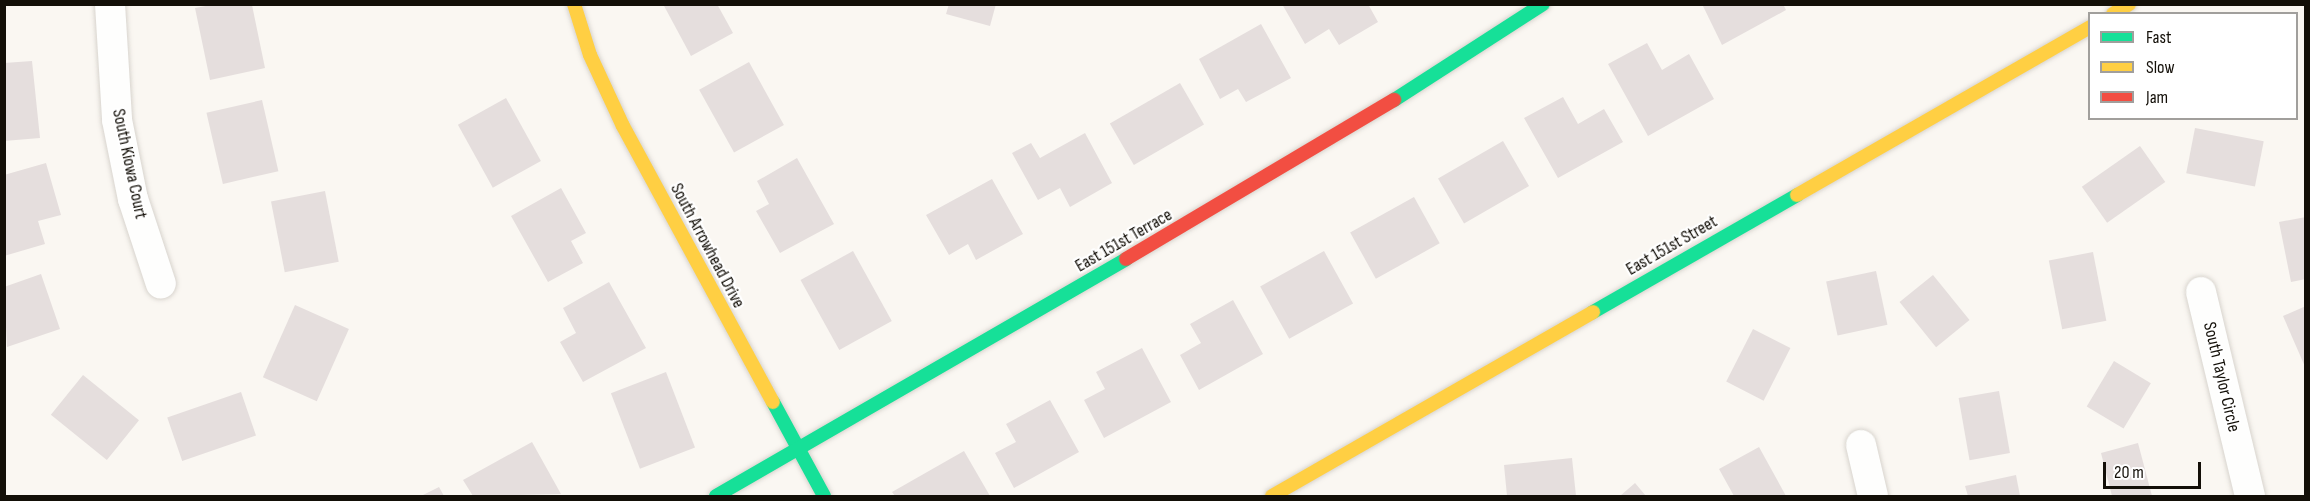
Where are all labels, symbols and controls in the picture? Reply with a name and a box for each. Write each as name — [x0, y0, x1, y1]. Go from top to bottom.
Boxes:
legend — [2088, 12, 2298, 120]
text: Fast — [2146, 27, 2171, 48]
text: Slow — [2146, 57, 2175, 78]
text: Jam — [2146, 87, 2168, 108]
street label: South Kiowa Court — [107, 107, 151, 221]
street label: South Arrowhead Drive — [665, 180, 749, 312]
street label: East 151st Terrace — [1072, 205, 1176, 277]
street label: East 151st Street — [1623, 211, 1721, 281]
street label: South Taylor Circle — [2198, 320, 2244, 434]
scale bar — [2106, 450, 2204, 488]
text: 20 m — [2114, 462, 2144, 483]

